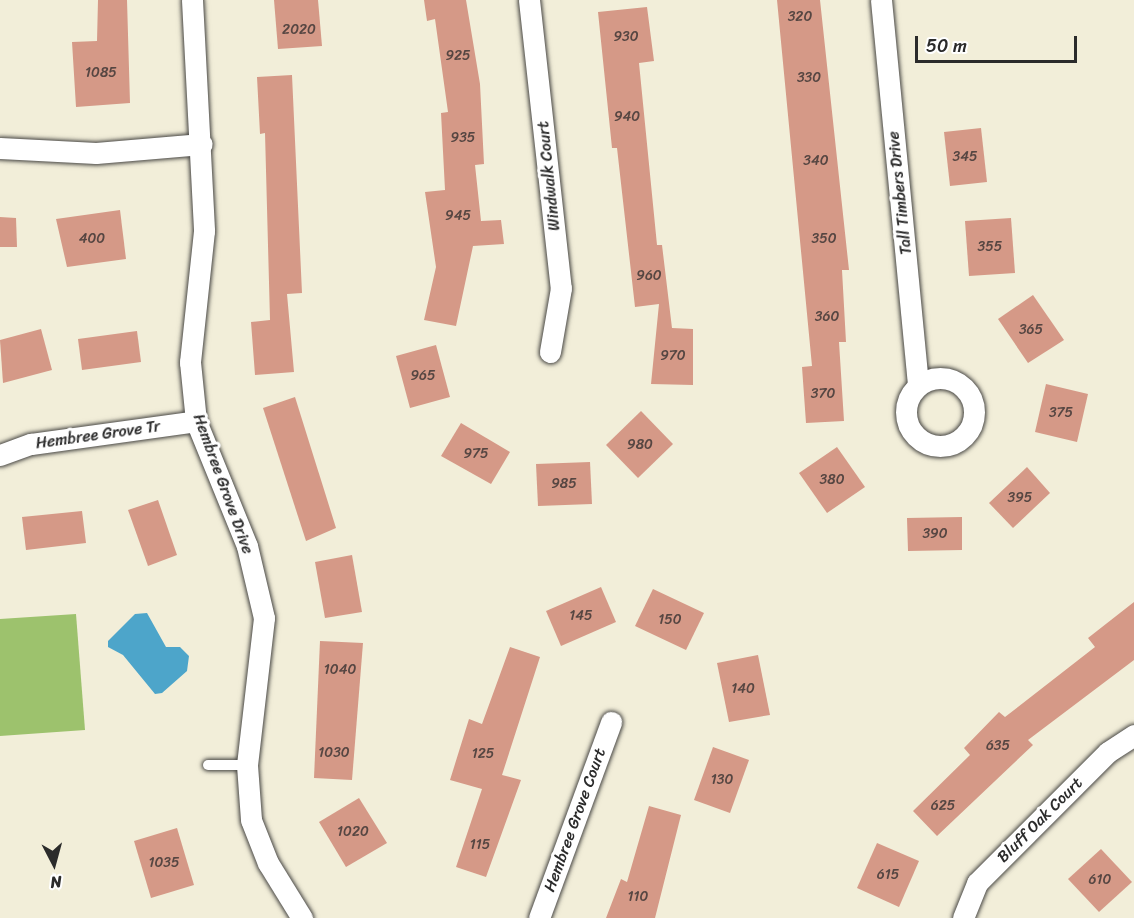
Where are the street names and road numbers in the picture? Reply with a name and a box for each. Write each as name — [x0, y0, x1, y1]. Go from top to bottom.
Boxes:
street label: Windwalk Court — [534, 120, 564, 232]
street label: Tall Timbers Drive — [884, 130, 916, 256]
street label: Hembree Grove Drive — [189, 411, 257, 557]
street label: Hembree Grove Tr — [35, 417, 161, 453]
street label: Hembree Grove Court — [540, 745, 610, 895]
street label: Bluff Oak Court — [993, 773, 1087, 867]

